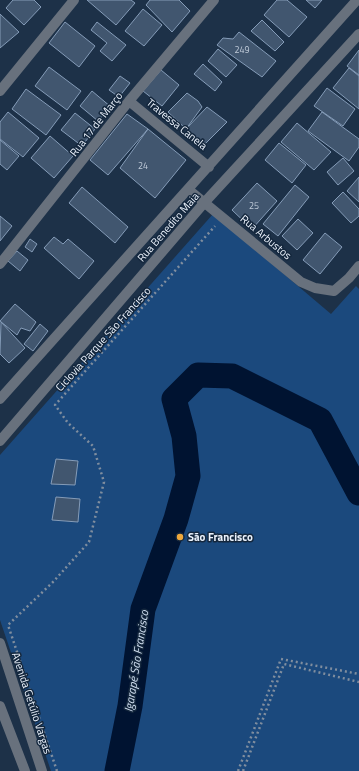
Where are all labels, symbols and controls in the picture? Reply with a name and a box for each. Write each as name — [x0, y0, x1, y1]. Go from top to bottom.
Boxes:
house number: 249 — [234, 43, 250, 56]
street label: Rua 17 de Março — [66, 88, 126, 160]
street label: Travessa Canela — [143, 94, 211, 154]
house number: 24 — [138, 159, 148, 172]
street label: Rua Benedito Maia — [133, 188, 203, 265]
house number: 25 — [249, 199, 259, 212]
street label: Rua Arbustos — [237, 211, 295, 263]
street label: Ciclovia Parque São Francisco — [52, 283, 154, 395]
place label: São Francisco — [188, 529, 253, 545]
marker: São Francisco — [175, 532, 185, 542]
water label: Igarapé São Francisco — [119, 608, 154, 713]
street label: Avenida Getúlio Vargas — [8, 650, 56, 756]

